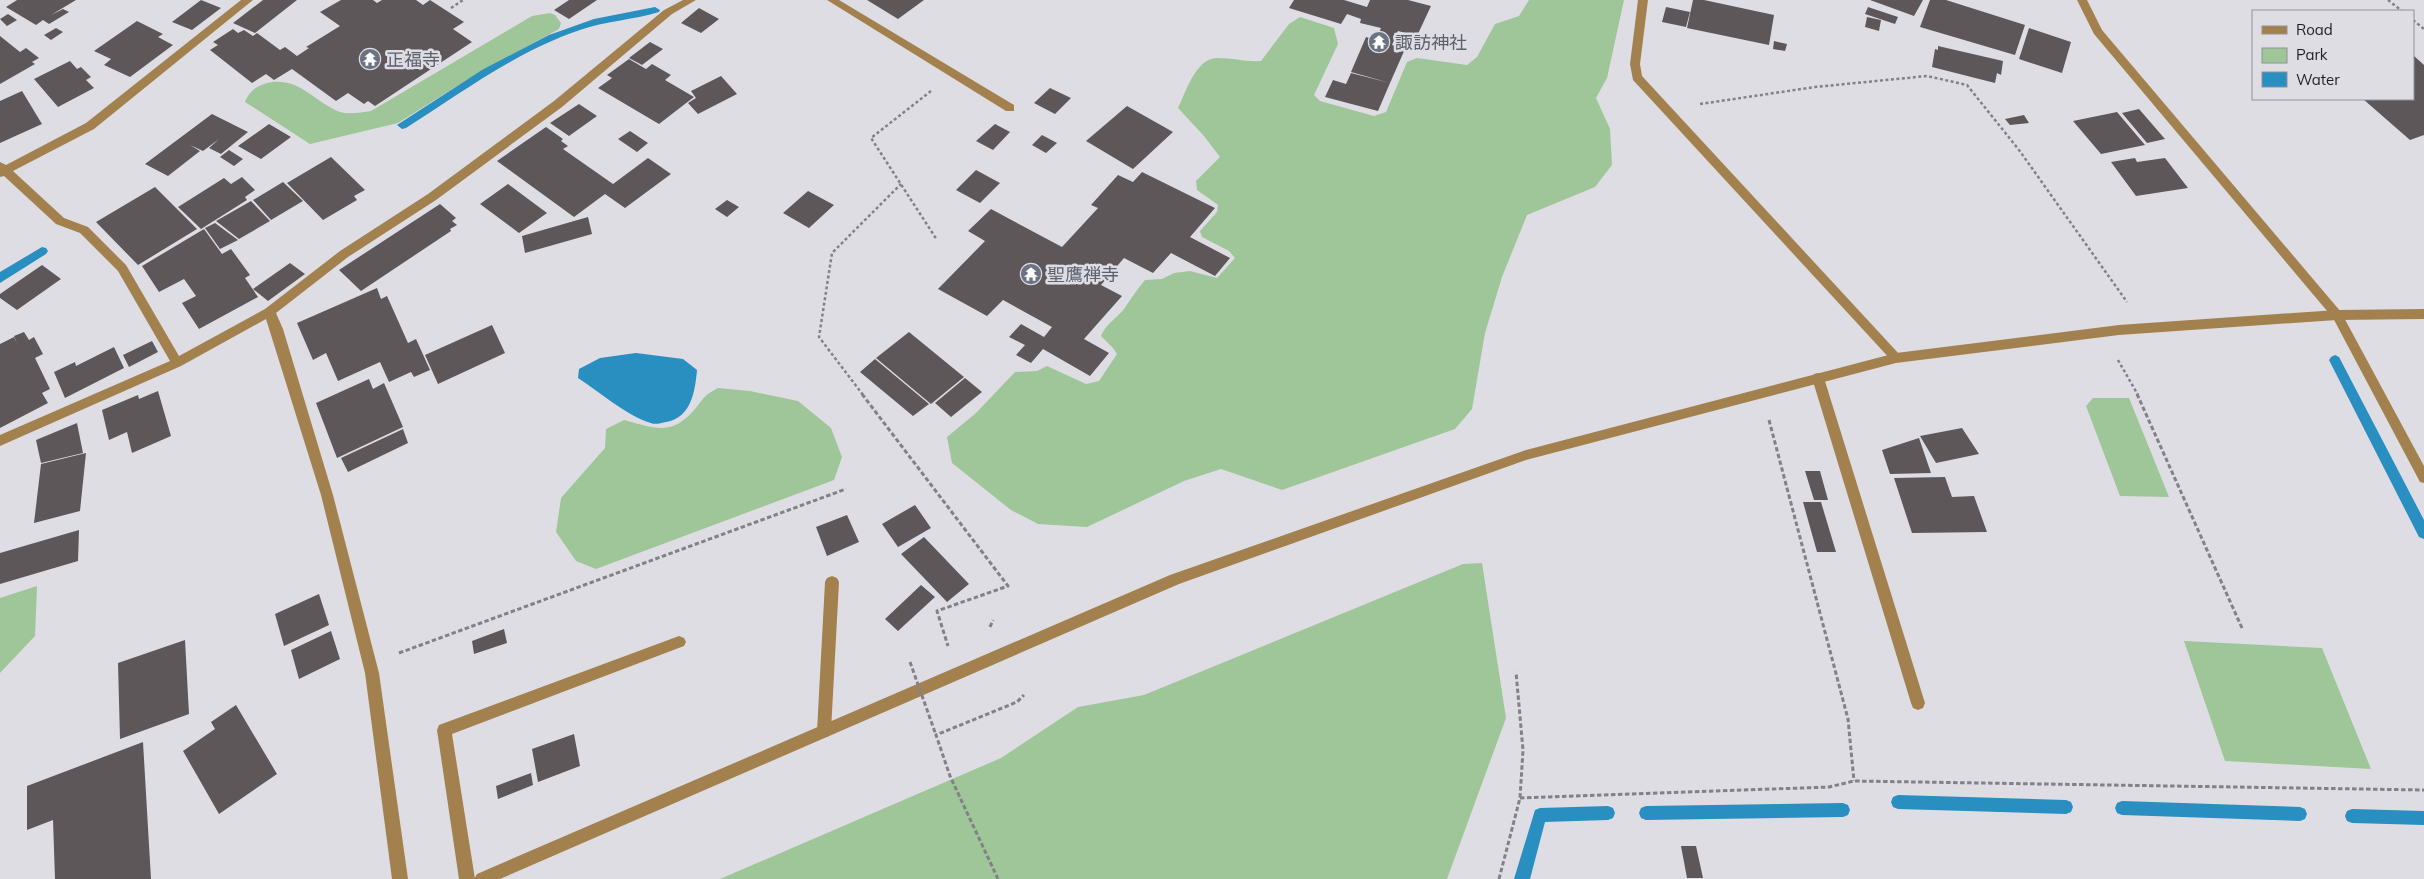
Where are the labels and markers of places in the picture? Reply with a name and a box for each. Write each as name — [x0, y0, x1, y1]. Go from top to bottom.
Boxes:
temple icon: 諏訪神社 — [1367, 30, 1391, 54]
place label: 諏訪神社 — [1395, 31, 1467, 54]
temple icon: 正福寺 — [358, 47, 382, 71]
place label: 正福寺 — [386, 48, 440, 71]
temple icon: 聖鷹禅寺 — [1019, 262, 1043, 286]
place label: 聖鷹禅寺 — [1047, 263, 1119, 286]

